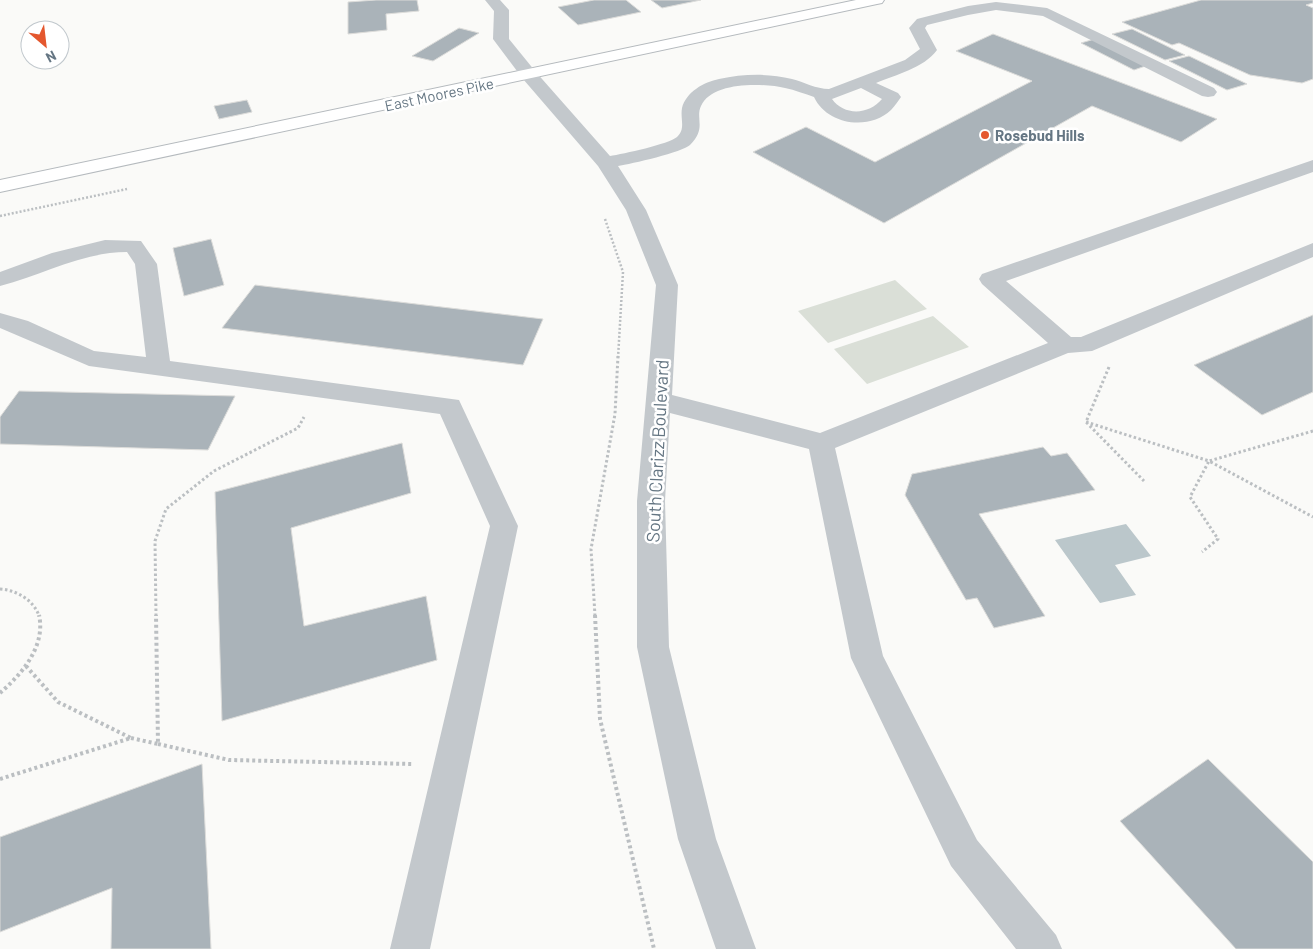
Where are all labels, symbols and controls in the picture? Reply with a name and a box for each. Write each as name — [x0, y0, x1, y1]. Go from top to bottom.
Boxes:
north arrow — [20, 20, 70, 70]
text: N — [43, 47, 59, 67]
street label: East Moores Pike — [383, 74, 495, 114]
place label: Rosebud Hills — [995, 126, 1085, 144]
marker: Rosebud Hills — [979, 129, 991, 141]
street label: South Clarizz Boulevard — [641, 359, 673, 543]

